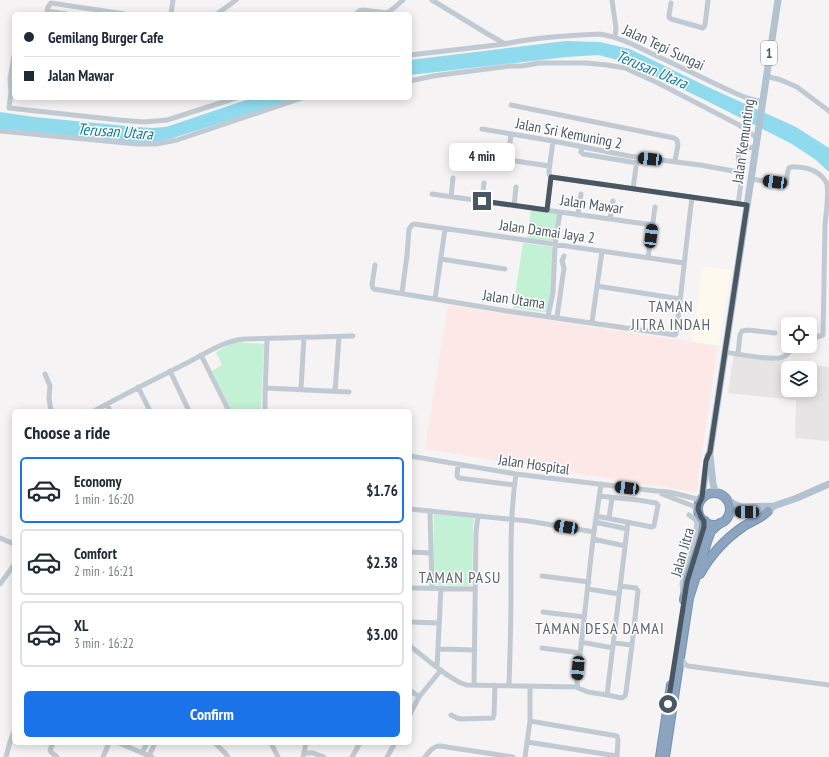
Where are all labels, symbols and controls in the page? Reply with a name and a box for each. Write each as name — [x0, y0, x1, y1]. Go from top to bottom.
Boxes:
street label: Jalan Tepi Sungai — [619, 19, 708, 74]
text: Gemilang Burger Cafe — [48, 28, 164, 47]
road number: 1 — [761, 41, 777, 65]
water label: Terusan Utara — [613, 45, 692, 94]
text: Jalan Mawar — [48, 66, 114, 85]
street label: Jalan Kemunting — [728, 97, 758, 185]
street label: Jalan Sri Kemuning 2 — [513, 113, 624, 153]
water label: Terusan Utara — [77, 118, 155, 144]
callout: 4 min — [449, 143, 515, 171]
text: 4 min — [469, 148, 495, 165]
car — [637, 152, 663, 166]
car — [762, 174, 788, 190]
street label: Jalan Mawar — [558, 190, 626, 218]
route end — [473, 192, 491, 210]
street label: Jalan Damai Jaya 2 — [497, 215, 596, 247]
car — [644, 223, 658, 249]
street label: Jalan Utama — [481, 285, 546, 313]
district label: TAMAN JITRA INDAH — [630, 296, 711, 334]
map controls — [781, 317, 817, 397]
button: locate — [781, 317, 817, 353]
button: layers — [781, 361, 817, 397]
text: Choose a ride — [24, 421, 110, 444]
street label: Jalan Hospital — [496, 449, 571, 478]
icon: car — [26, 472, 62, 508]
text: Economy — [74, 472, 122, 491]
text: $1.76 — [366, 481, 398, 500]
car — [614, 481, 640, 495]
text: 1 min · 16:20 — [74, 491, 134, 508]
car — [735, 506, 759, 518]
car — [553, 519, 579, 535]
street label: Jalan Jitra — [666, 525, 698, 580]
icon: car — [26, 544, 62, 580]
text: Comfort — [74, 544, 117, 563]
text: $2.38 — [366, 553, 398, 572]
text: 2 min · 16:21 — [74, 563, 134, 580]
district label: TAMAN PASU — [419, 567, 501, 587]
icon: car — [26, 616, 62, 652]
text: XL — [74, 616, 88, 635]
district label: TAMAN DESA DAMAI — [535, 618, 665, 638]
text: $3.00 — [366, 625, 398, 644]
text: 3 min · 16:22 — [74, 635, 134, 652]
car — [571, 656, 585, 680]
button: Confirm — [24, 691, 400, 737]
route start — [659, 695, 677, 713]

